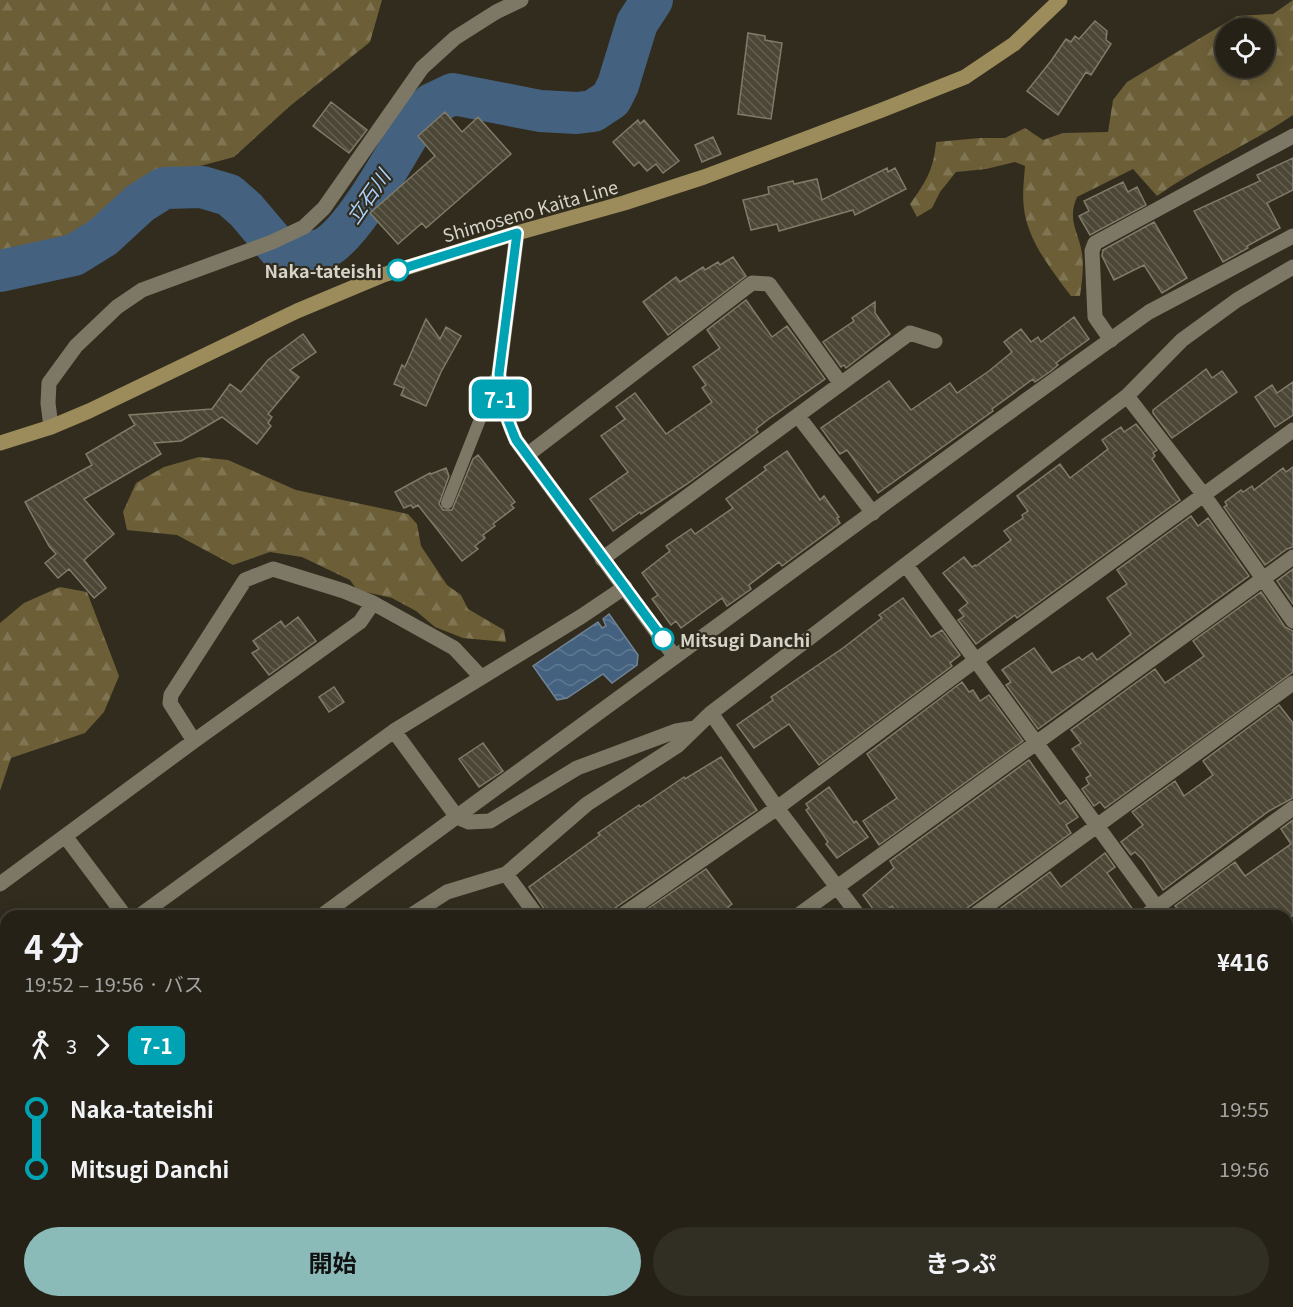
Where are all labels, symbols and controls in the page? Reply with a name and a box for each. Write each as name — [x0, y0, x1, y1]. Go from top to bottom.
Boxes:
map controls — [1215, 18, 1275, 78]
button: locate — [1215, 18, 1275, 78]
water label: 立石川 — [338, 161, 397, 229]
street label: Shimoseno Kaita Line — [439, 173, 621, 247]
place label: Naka-tateishi — [264, 257, 382, 283]
marker: Naka-tateishi — [387, 259, 409, 281]
line badge: 7-1 — [466, 380, 534, 418]
text: 7-1 — [484, 384, 516, 414]
place label: Mitsugi Danchi — [680, 626, 810, 652]
marker: Mitsugi Danchi — [652, 628, 674, 650]
text: 4 分 — [24, 922, 84, 970]
text: ¥416 — [1217, 945, 1269, 977]
text: 19:52 – 19:56 · バス — [24, 969, 204, 998]
icon: walk — [24, 1029, 57, 1062]
icon: forward — [86, 1029, 119, 1062]
text: 7-1 — [140, 1030, 173, 1060]
text: 3 — [66, 1031, 77, 1060]
text: Naka-tateishi — [70, 1092, 214, 1124]
text: 19:55 — [1219, 1094, 1269, 1123]
text: Mitsugi Danchi — [70, 1152, 229, 1184]
text: 19:56 — [1219, 1154, 1269, 1183]
button: 開始 — [24, 1227, 641, 1296]
button: きっぷ — [653, 1227, 1269, 1296]

